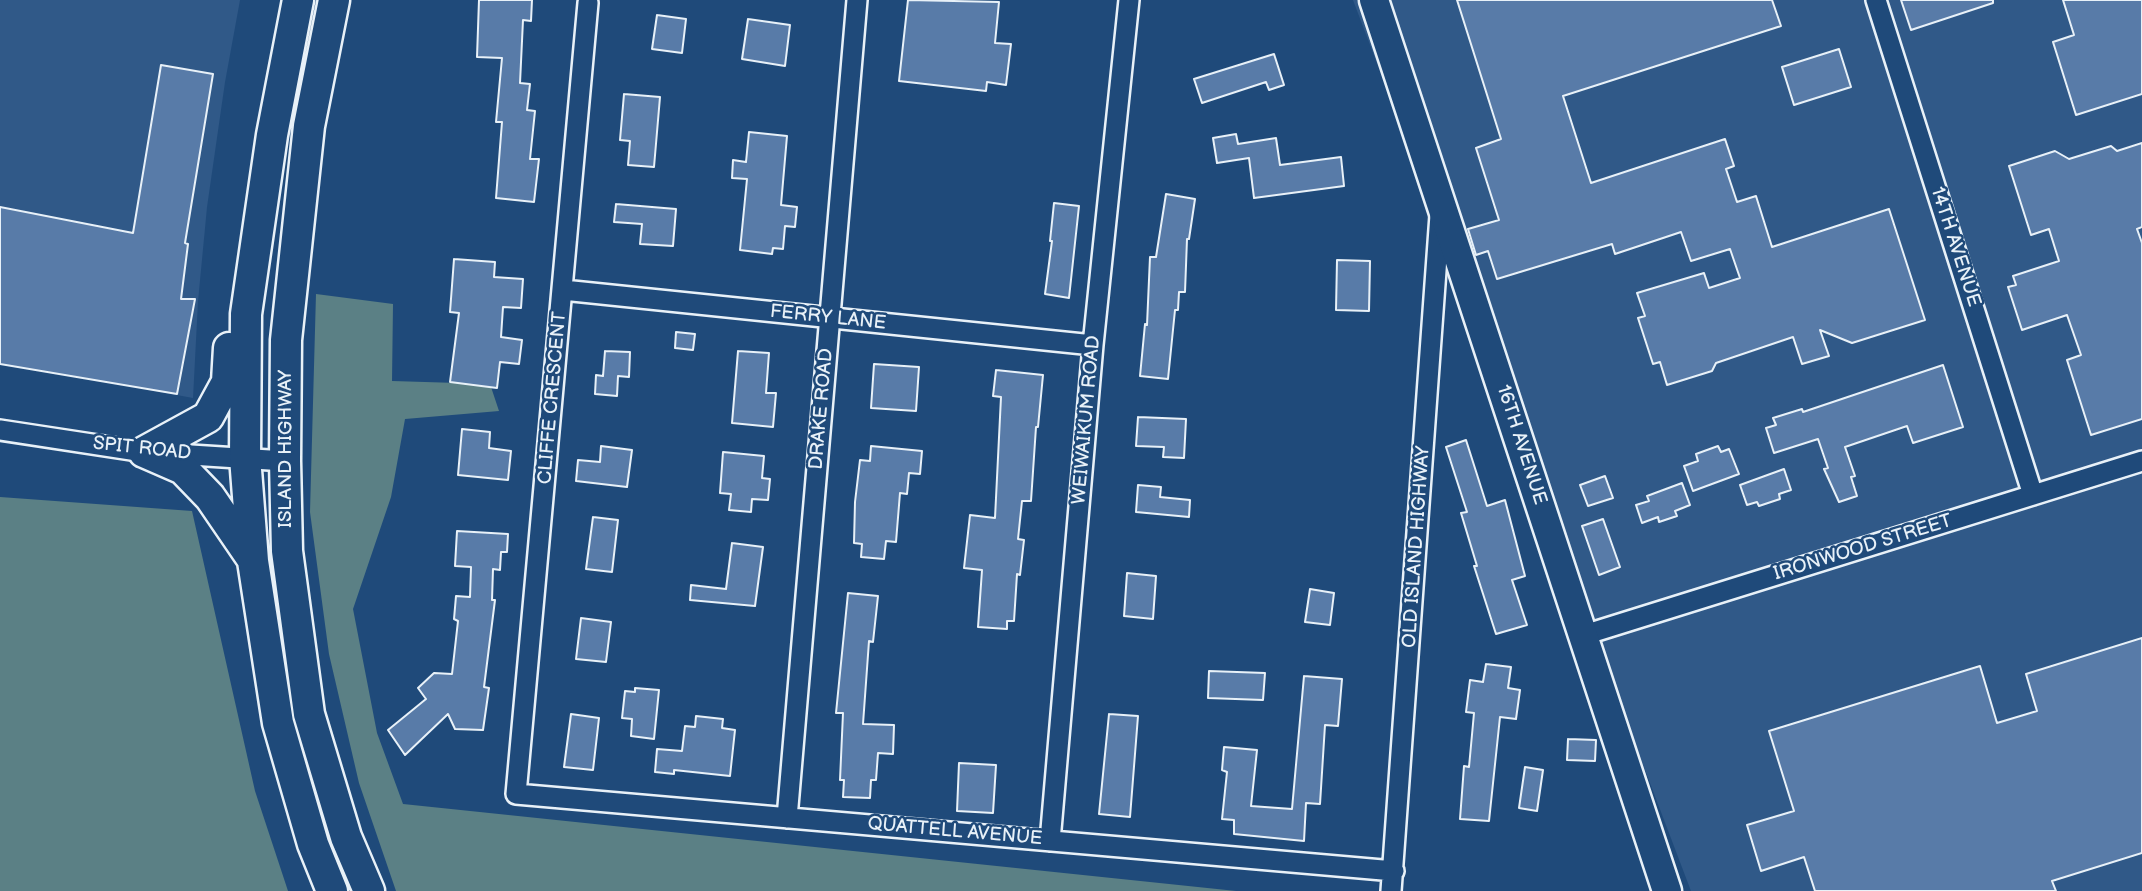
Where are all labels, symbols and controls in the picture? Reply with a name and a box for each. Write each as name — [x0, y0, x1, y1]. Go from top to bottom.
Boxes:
street label: 14TH AVENUE — [1925, 184, 1985, 310]
street label: FERRY LANE — [769, 301, 887, 335]
street label: CLIFFE CRESCENT — [534, 311, 572, 485]
street label: WEIWAIKUM ROAD — [1068, 334, 1106, 506]
street label: DRAKE ROAD — [805, 347, 839, 471]
street label: ISLAND HIGHWAY — [275, 370, 297, 528]
street label: 16TH AVENUE — [1491, 382, 1551, 508]
street label: SPIT ROAD — [92, 433, 192, 465]
street label: OLD ISLAND HIGHWAY — [1399, 445, 1435, 649]
street label: IRONWOOD STREET — [1771, 510, 1955, 586]
street label: QUATTELL AVENUE — [867, 813, 1043, 851]

